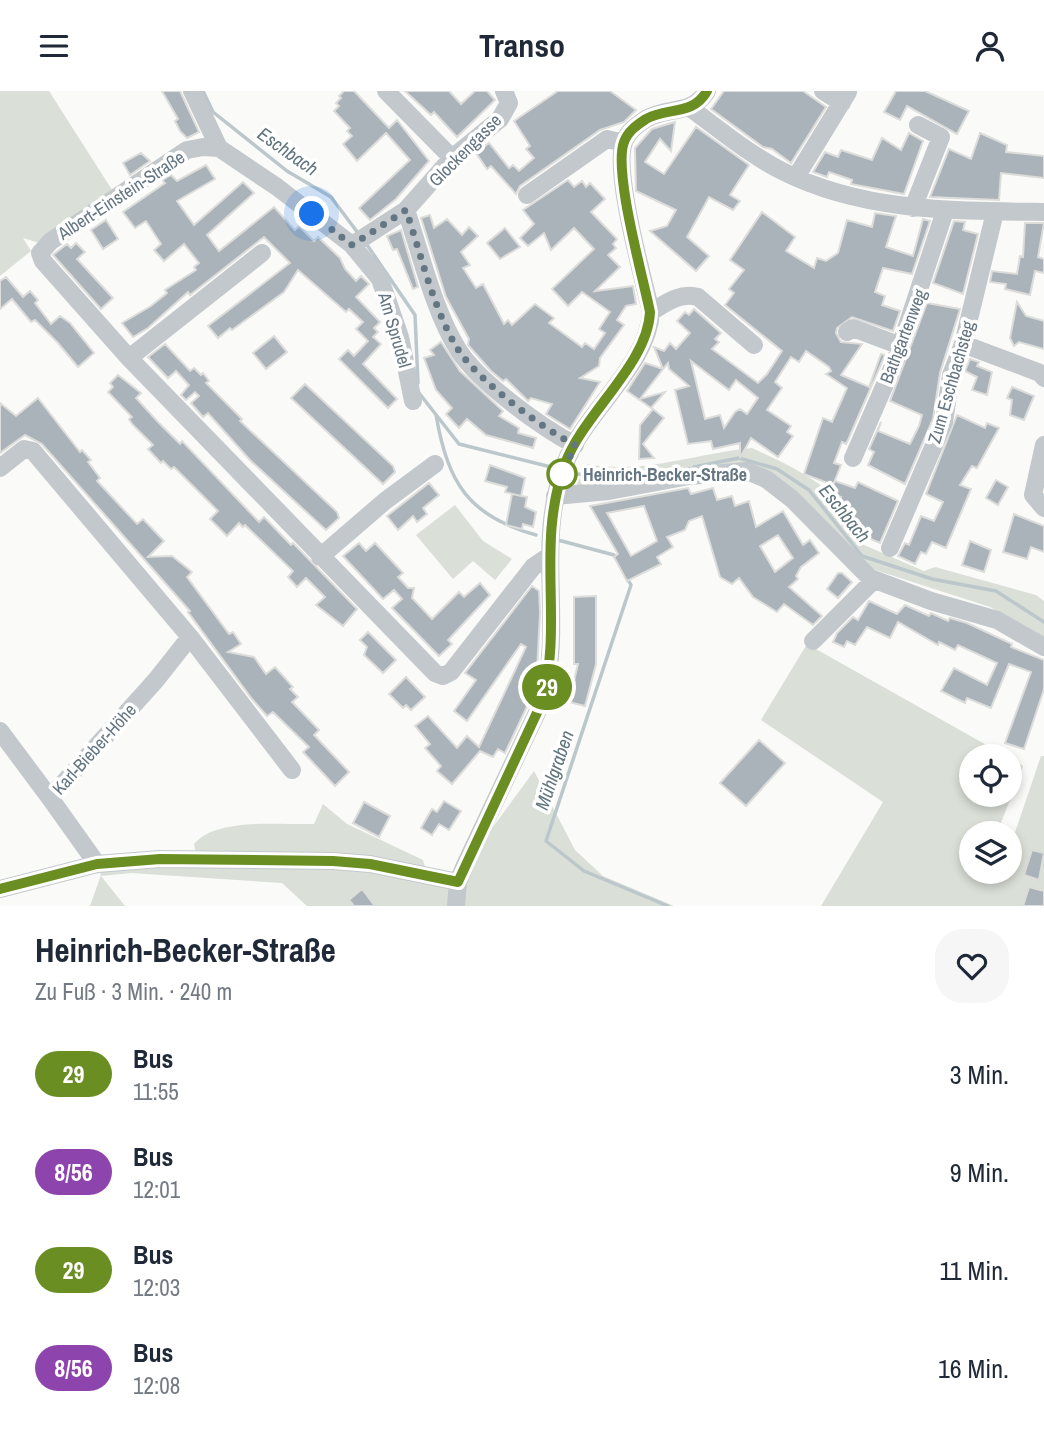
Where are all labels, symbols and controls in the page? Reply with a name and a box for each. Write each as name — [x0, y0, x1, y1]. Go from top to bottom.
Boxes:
text: Transo — [479, 24, 565, 67]
icon: menu — [35, 27, 73, 65]
icon: person — [971, 27, 1009, 65]
street label: Glockengasse — [423, 108, 507, 192]
water label: Eschbach — [253, 121, 323, 181]
street label: Albert-Einstein-Straße — [52, 145, 189, 246]
your location — [294, 196, 329, 231]
street label: Bathgartenweg — [874, 284, 933, 387]
street label: Am Sprudel — [372, 289, 418, 371]
street label: Zum Eschbachsteg — [922, 317, 981, 446]
marker: Heinrich-Becker-Straße — [547, 459, 577, 489]
place label: Heinrich-Becker-Straße — [583, 462, 747, 487]
water label: Eschbach — [813, 478, 877, 548]
line badge: 29 — [516, 664, 578, 710]
text: 29 — [536, 671, 558, 703]
street label: Karl-Bieber-Höhe — [46, 698, 142, 800]
water label: Mühlgraben — [528, 727, 580, 813]
map controls — [959, 744, 1022, 884]
button: locate — [959, 744, 1022, 807]
button: layers — [959, 821, 1022, 884]
text: Heinrich-Becker-Straße — [35, 928, 336, 972]
button: heart — [935, 929, 1009, 1003]
text: Zu Fuß · 3 Min. · 240 m — [35, 976, 232, 1007]
text: Bus — [133, 1041, 173, 1076]
text: 3 Min. — [950, 1057, 1009, 1092]
text: 29 — [63, 1058, 84, 1090]
text: 11:55 — [133, 1076, 179, 1107]
text: Bus — [133, 1139, 173, 1174]
text: 9 Min. — [950, 1155, 1009, 1190]
text: 8/56 — [54, 1156, 93, 1188]
text: 12:01 — [133, 1174, 180, 1205]
text: Bus — [133, 1237, 173, 1272]
text: 11 Min. — [939, 1253, 1009, 1288]
text: 29 — [63, 1254, 84, 1286]
text: 12:03 — [133, 1272, 180, 1303]
text: Bus — [133, 1335, 173, 1370]
text: 16 Min. — [938, 1351, 1009, 1386]
text: 8/56 — [54, 1352, 93, 1384]
text: 12:08 — [133, 1370, 180, 1401]

